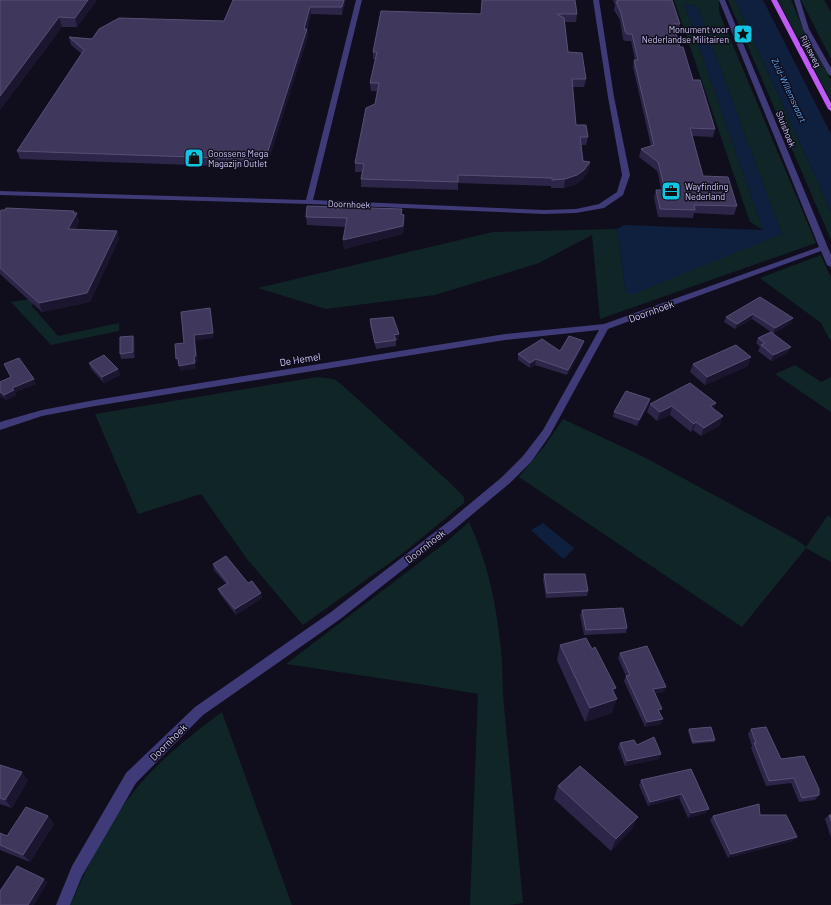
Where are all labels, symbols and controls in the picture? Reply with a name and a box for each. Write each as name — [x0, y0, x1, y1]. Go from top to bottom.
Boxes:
place icon: Monument voor Nederlandse Militairen — [732, 23, 754, 45]
place label: Monument voor Nederlandse Militairen — [642, 24, 730, 45]
street label: Rijksweg — [798, 33, 824, 69]
water label: Zuid-Willemsvaart — [769, 56, 809, 125]
street label: Sluishoek — [774, 109, 798, 149]
shop icon: Goossens Mega Magazijn Outlet — [183, 147, 205, 169]
place label: Goossens Mega Magazijn Outlet — [208, 148, 268, 169]
office icon: Wayfinding Nederland — [660, 180, 682, 202]
place label: Wayfinding Nederland — [685, 181, 729, 202]
street label: Doornhoek — [328, 198, 371, 210]
street label: Doornhoek — [627, 297, 675, 325]
street label: De Hemel — [279, 350, 321, 368]
street label: Doornhoek — [403, 527, 447, 565]
street label: Doornhoek — [147, 721, 189, 763]

